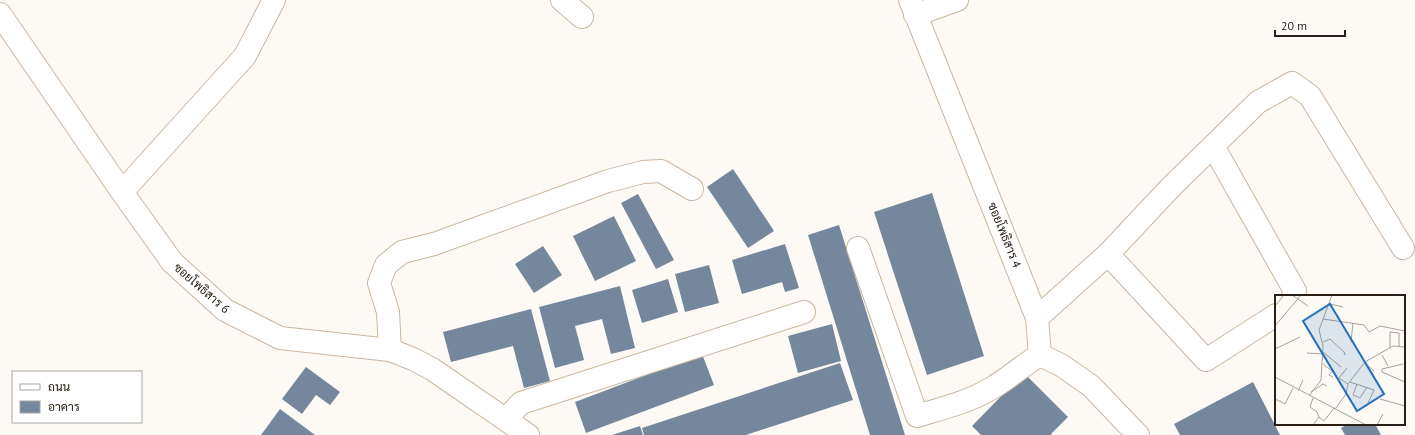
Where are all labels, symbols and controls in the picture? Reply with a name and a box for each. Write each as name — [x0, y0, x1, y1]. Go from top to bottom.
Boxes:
scale bar — [1275, 12, 1345, 38]
text: 20 m — [1281, 18, 1307, 33]
street label: ซอยโพธิสาร 4 — [985, 200, 1025, 270]
street label: ซอยโพธิสาร 6 — [171, 260, 233, 316]
inset map — [1275, 295, 1405, 425]
legend — [12, 371, 142, 423]
text: ถนน — [48, 379, 71, 394]
text: อาคาร — [48, 399, 80, 414]

